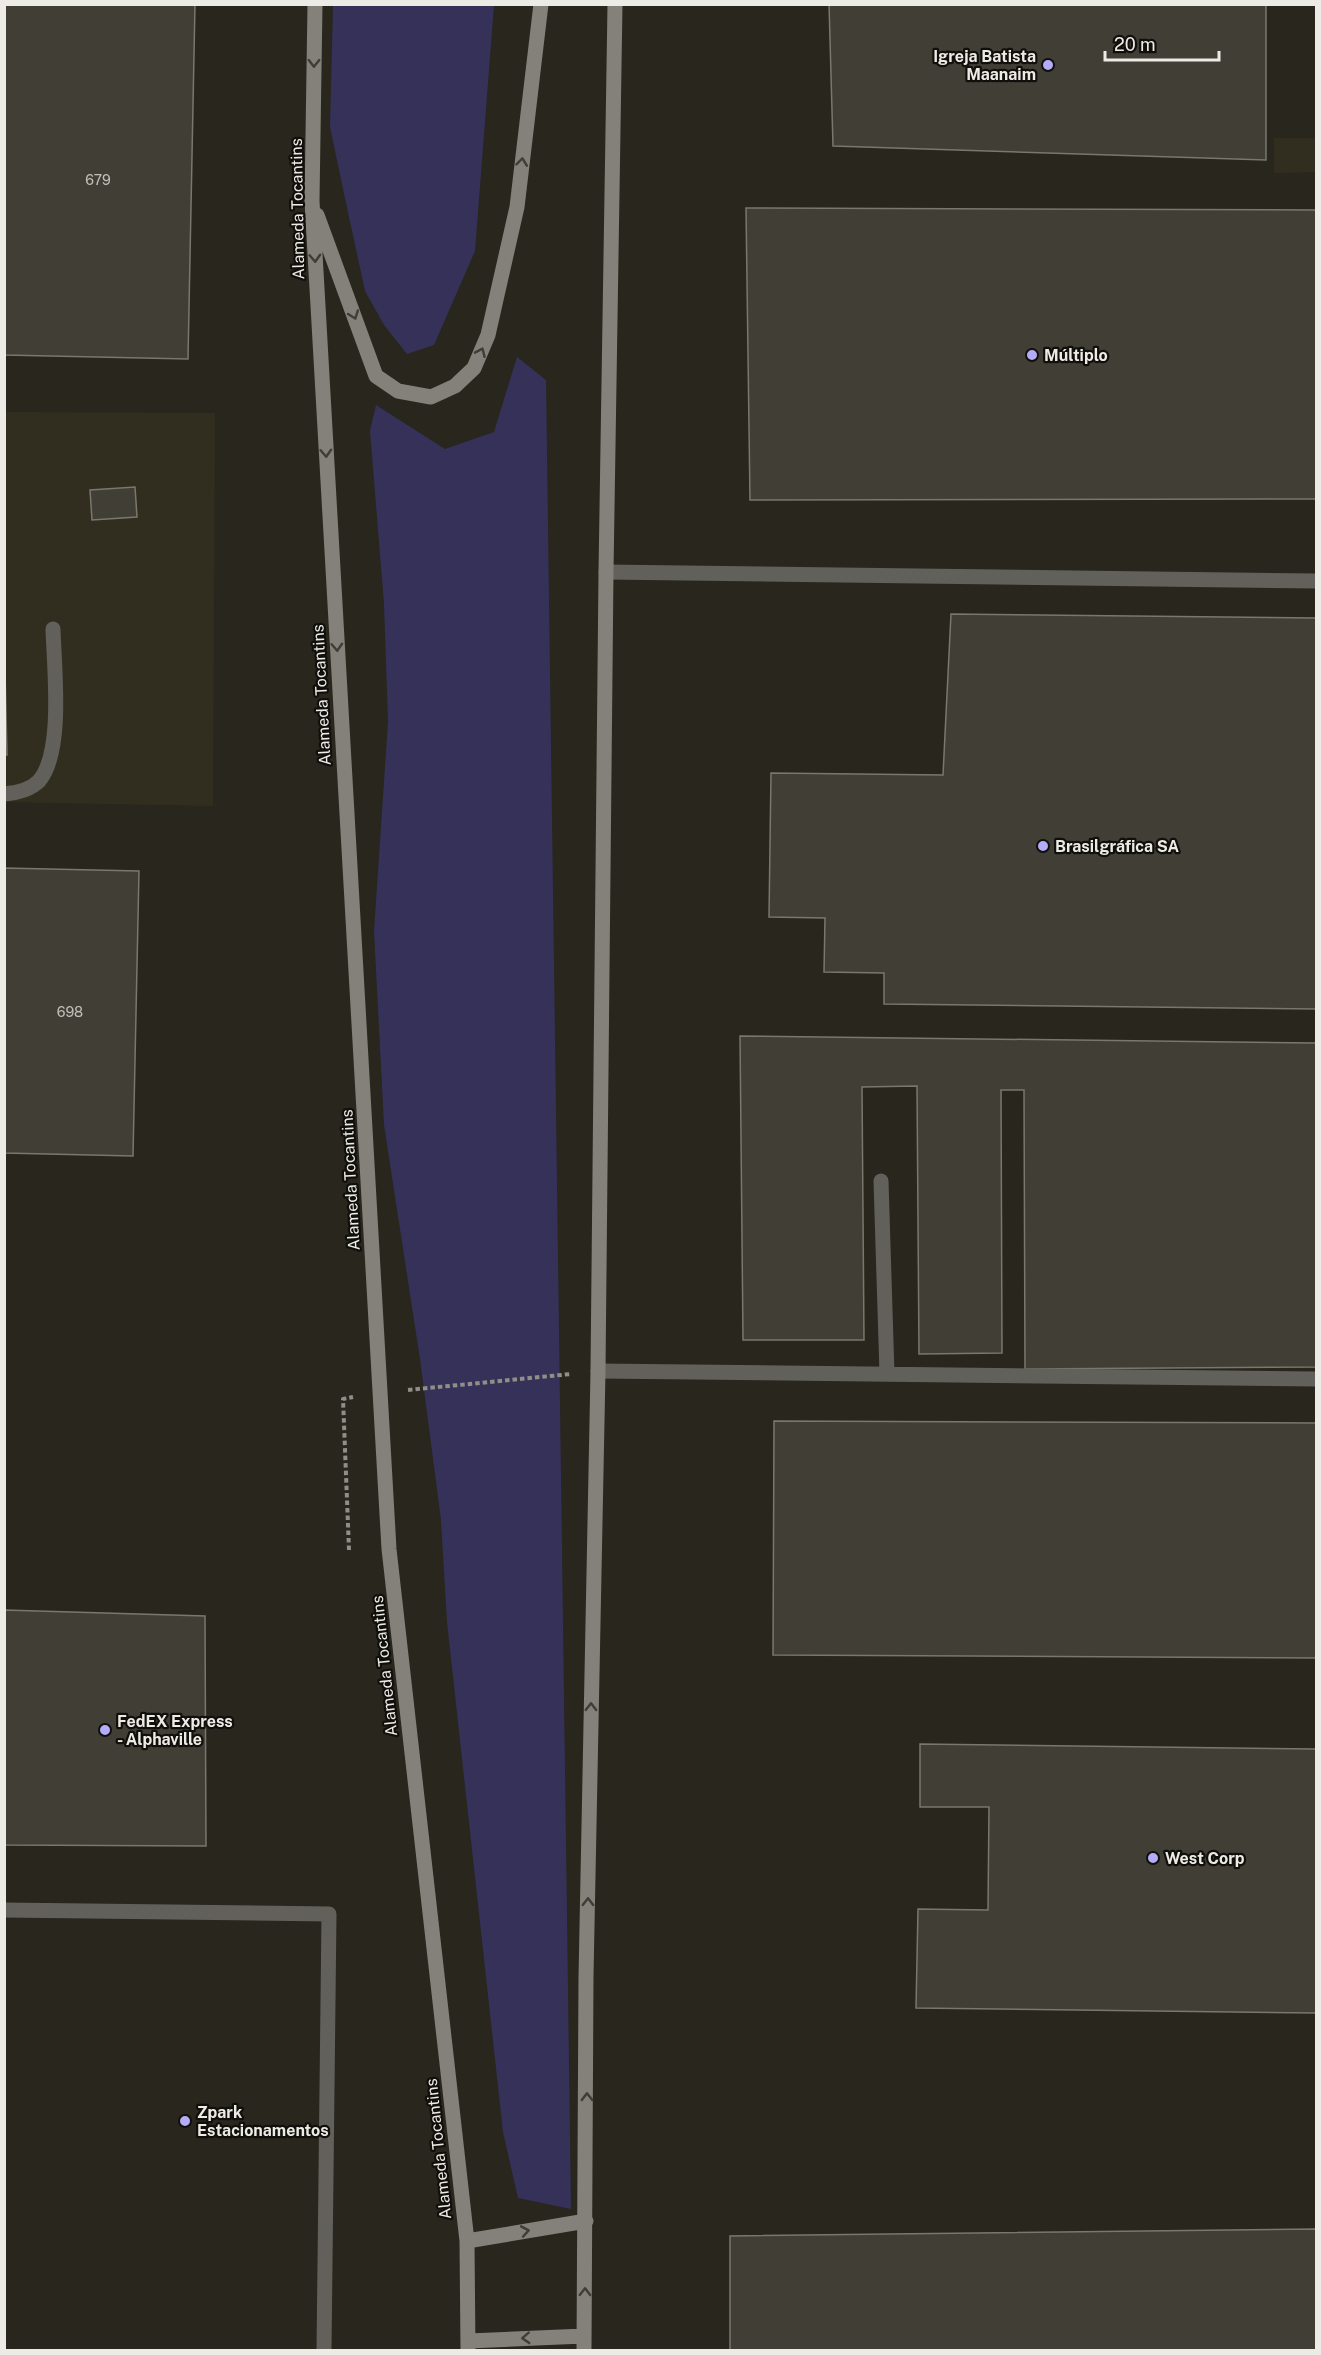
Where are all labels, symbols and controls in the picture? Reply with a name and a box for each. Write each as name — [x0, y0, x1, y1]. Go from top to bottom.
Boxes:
scale bar — [1105, 24, 1219, 62]
text: 20 m — [1114, 34, 1156, 55]
place label: Igreja Batista Maanaim — [933, 47, 1036, 84]
one-way arrow — [308, 58, 321, 67]
marker: Igreja Batista Maanaim — [1041, 58, 1055, 72]
street label: Alameda Tocantins — [287, 138, 308, 280]
one-way arrow — [515, 157, 528, 166]
house number: 679 — [85, 172, 111, 188]
one-way arrow — [309, 253, 322, 262]
one-way arrow — [346, 309, 359, 320]
place label: Múltiplo — [1044, 346, 1108, 365]
one-way arrow — [474, 347, 486, 358]
marker: Múltiplo — [1025, 348, 1039, 362]
one-way arrow — [319, 448, 332, 457]
street label: Alameda Tocantins — [308, 624, 335, 766]
one-way arrow — [330, 643, 343, 652]
place label: Brasilgráfica SA — [1055, 837, 1180, 856]
marker: Brasilgráfica SA — [1036, 839, 1050, 853]
house number: 698 — [57, 1004, 83, 1020]
street label: Alameda Tocantins — [337, 1109, 364, 1251]
street label: Alameda Tocantins — [368, 1595, 401, 1737]
one-way arrow — [585, 1703, 598, 1712]
place label: FedEX Express - Alphaville — [117, 1712, 233, 1749]
marker: FedEX Express - Alphaville — [98, 1723, 112, 1737]
place label: West Corp — [1165, 1849, 1245, 1868]
marker: West Corp — [1146, 1851, 1160, 1865]
one-way arrow — [582, 1898, 594, 1907]
street label: Alameda Tocantins — [422, 2078, 455, 2220]
one-way arrow — [581, 2093, 593, 2102]
place label: Zpark Estacionamentos — [197, 2103, 329, 2140]
marker: Zpark Estacionamentos — [178, 2114, 192, 2128]
one-way arrow — [520, 2226, 529, 2238]
one-way arrow — [579, 2288, 591, 2297]
one-way arrow — [522, 2332, 531, 2345]

